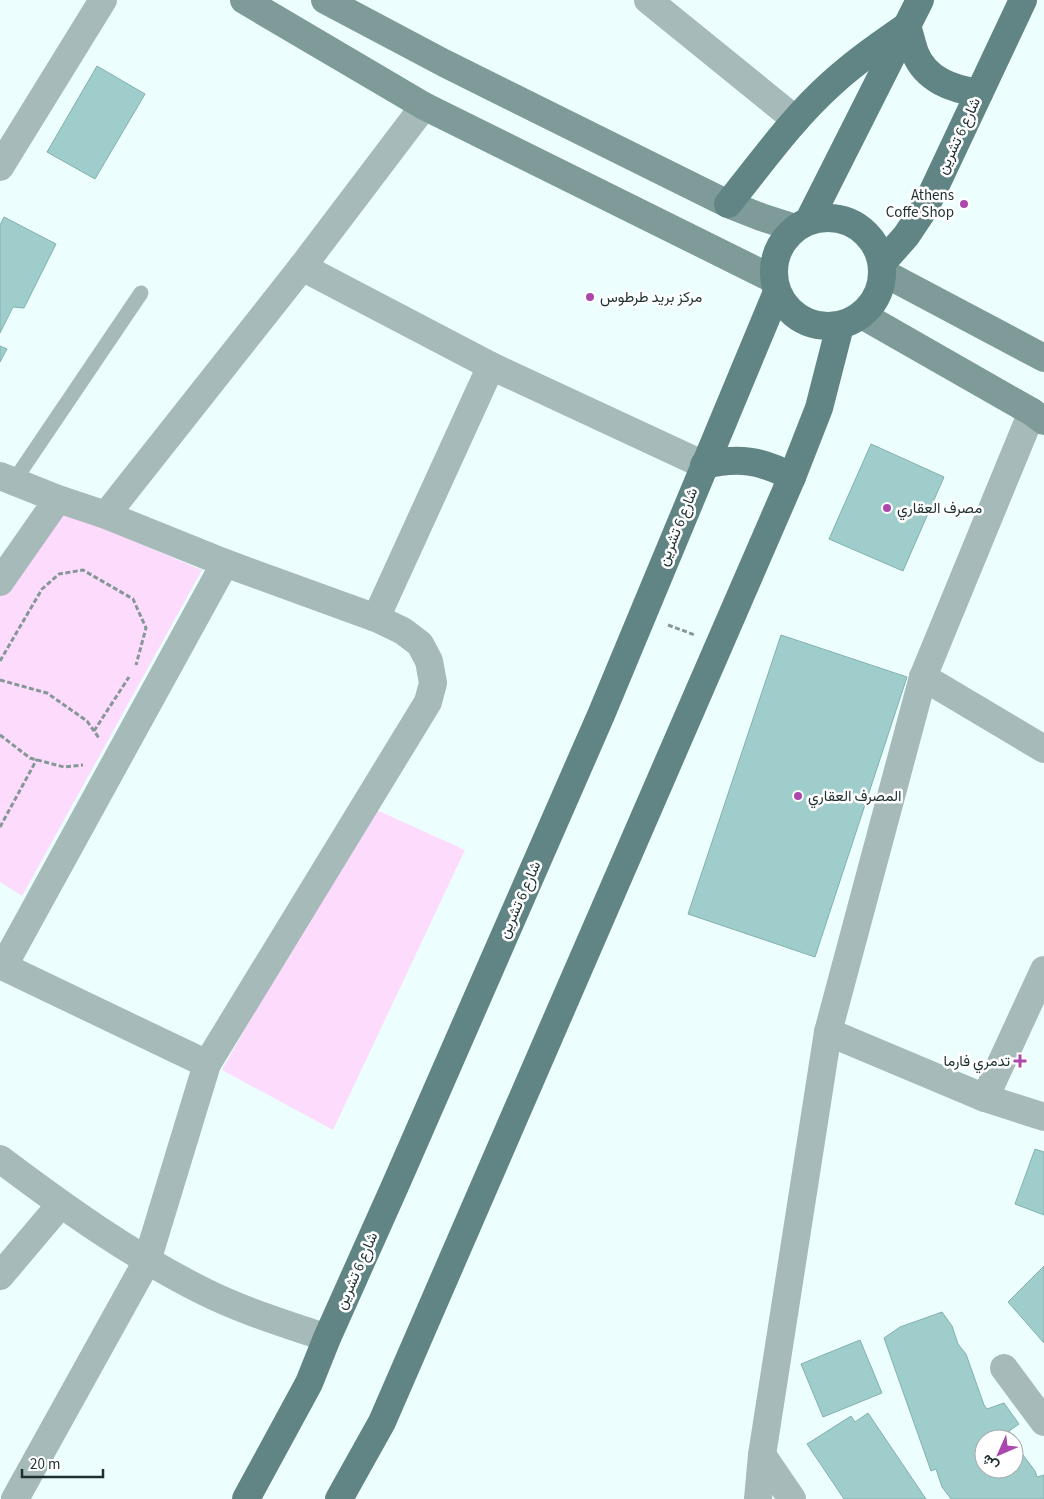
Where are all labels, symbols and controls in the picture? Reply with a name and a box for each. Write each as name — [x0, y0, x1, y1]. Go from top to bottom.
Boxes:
street label: شارع 6 تشرين — [932, 94, 986, 178]
place label: Athens Coffe Shop — [886, 185, 954, 223]
marker: Athens Coffe Shop — [958, 198, 970, 210]
place label: مركز بريد طرطوس — [600, 287, 702, 308]
marker: مركز بريد طرطوس — [584, 291, 596, 303]
street label: شارع 6 تشرين — [653, 485, 703, 569]
place label: مصرف العقاري — [897, 498, 982, 521]
marker: مصرف العقاري — [881, 502, 893, 514]
place label: المصرف العقاري — [808, 786, 902, 809]
marker: المصرف العقاري — [792, 790, 804, 802]
street label: شارع 6 تشرين — [494, 858, 546, 942]
place label: تدمري فارما — [943, 1051, 1010, 1074]
marker: تدمري فارما — [1014, 1055, 1026, 1067]
street label: شارع 6 تشرين — [331, 1229, 383, 1313]
north arrow — [974, 1429, 1024, 1479]
scale bar — [22, 1446, 104, 1478]
text: ش — [977, 1449, 1004, 1476]
text: 20 m — [30, 1454, 60, 1475]

